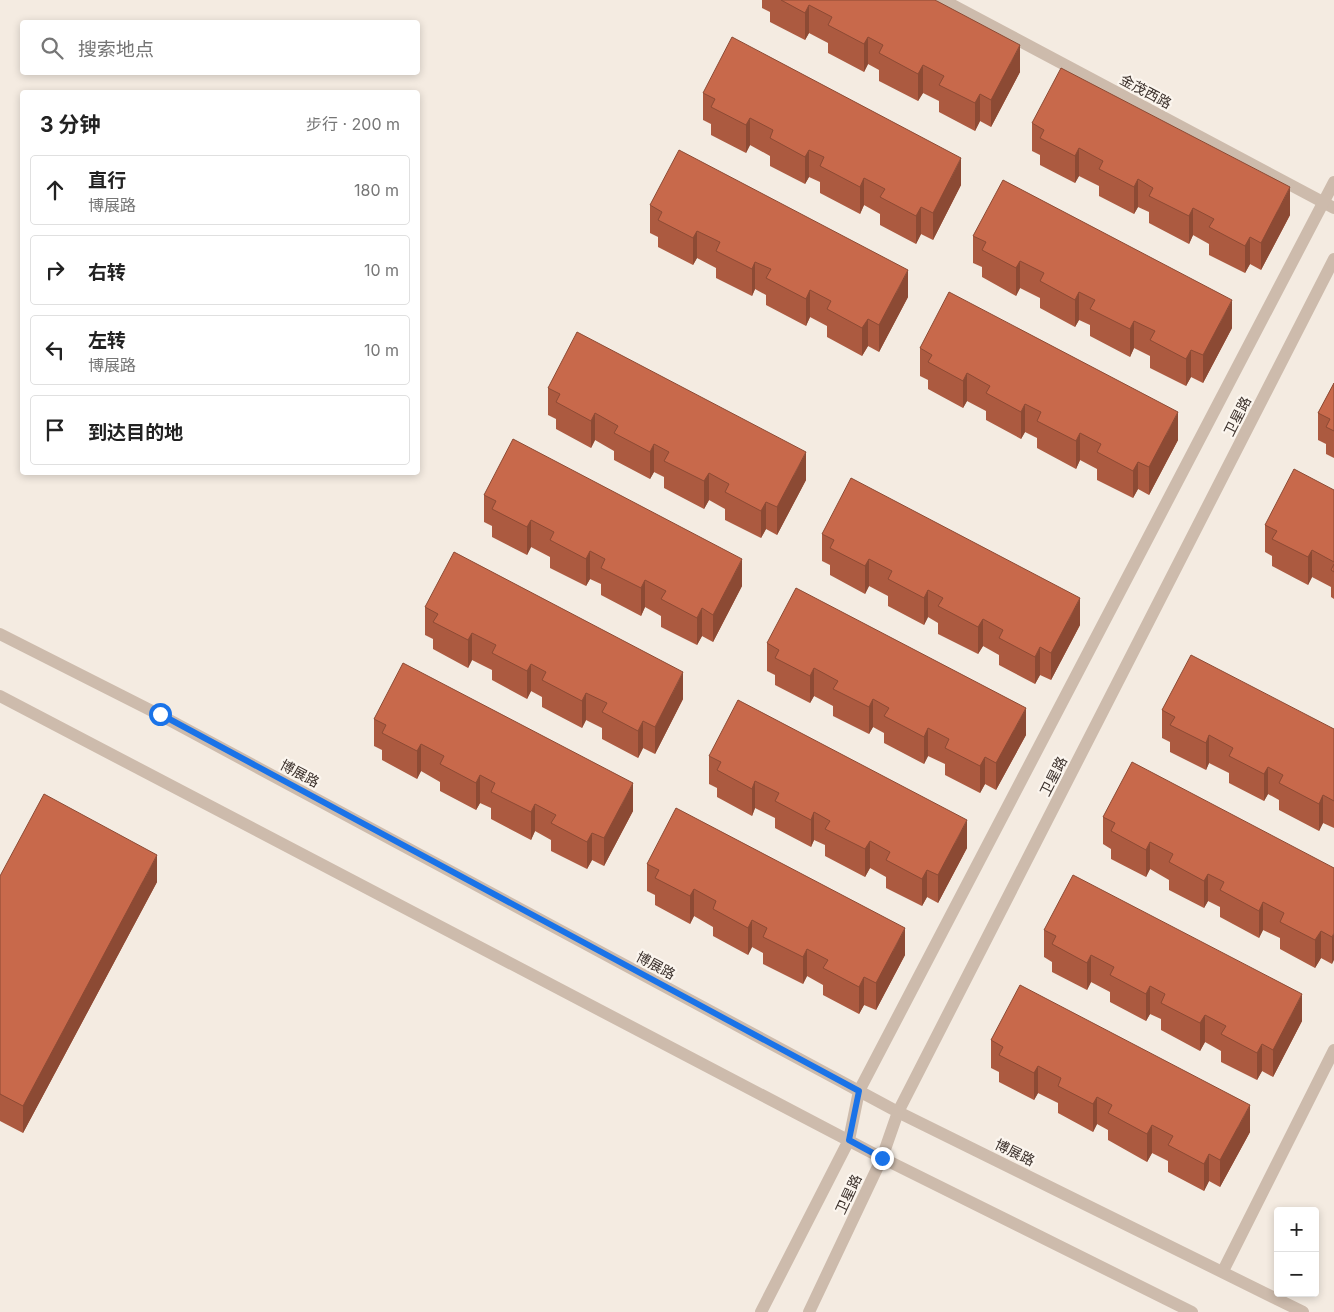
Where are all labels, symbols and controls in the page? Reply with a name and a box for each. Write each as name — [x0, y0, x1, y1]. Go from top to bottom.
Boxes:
search box — [20, 20, 420, 75]
icon: search — [38, 34, 66, 62]
text: 搜索地点 — [78, 38, 154, 61]
street label: 金茂西路 — [1117, 70, 1175, 112]
text: 3 分钟 — [40, 112, 101, 137]
text: 步行 · 200 m — [306, 114, 400, 134]
text: 直行 — [88, 169, 126, 192]
icon: ahead — [41, 176, 69, 204]
text: 180 m — [354, 180, 399, 200]
text: 博展路 — [88, 195, 136, 215]
icon: right — [41, 256, 69, 284]
text: 10 m — [364, 260, 399, 280]
text: 右转 — [88, 261, 126, 284]
text: 左转 — [88, 329, 126, 352]
icon: left — [41, 336, 69, 364]
text: 10 m — [364, 340, 399, 360]
text: 博展路 — [88, 355, 136, 375]
street label: 卫星路 — [1220, 393, 1254, 439]
icon: arrive — [41, 416, 69, 444]
text: 到达目的地 — [88, 421, 183, 444]
route start — [149, 703, 172, 726]
street label: 卫星路 — [1036, 753, 1070, 799]
street label: 博展路 — [277, 756, 323, 790]
street label: 博展路 — [633, 948, 679, 982]
street label: 博展路 — [992, 1135, 1038, 1169]
route end — [871, 1147, 894, 1170]
street label: 卫星路 — [831, 1171, 865, 1217]
map controls — [1274, 1207, 1319, 1297]
button: + — [1274, 1207, 1319, 1252]
button: − — [1274, 1252, 1319, 1297]

